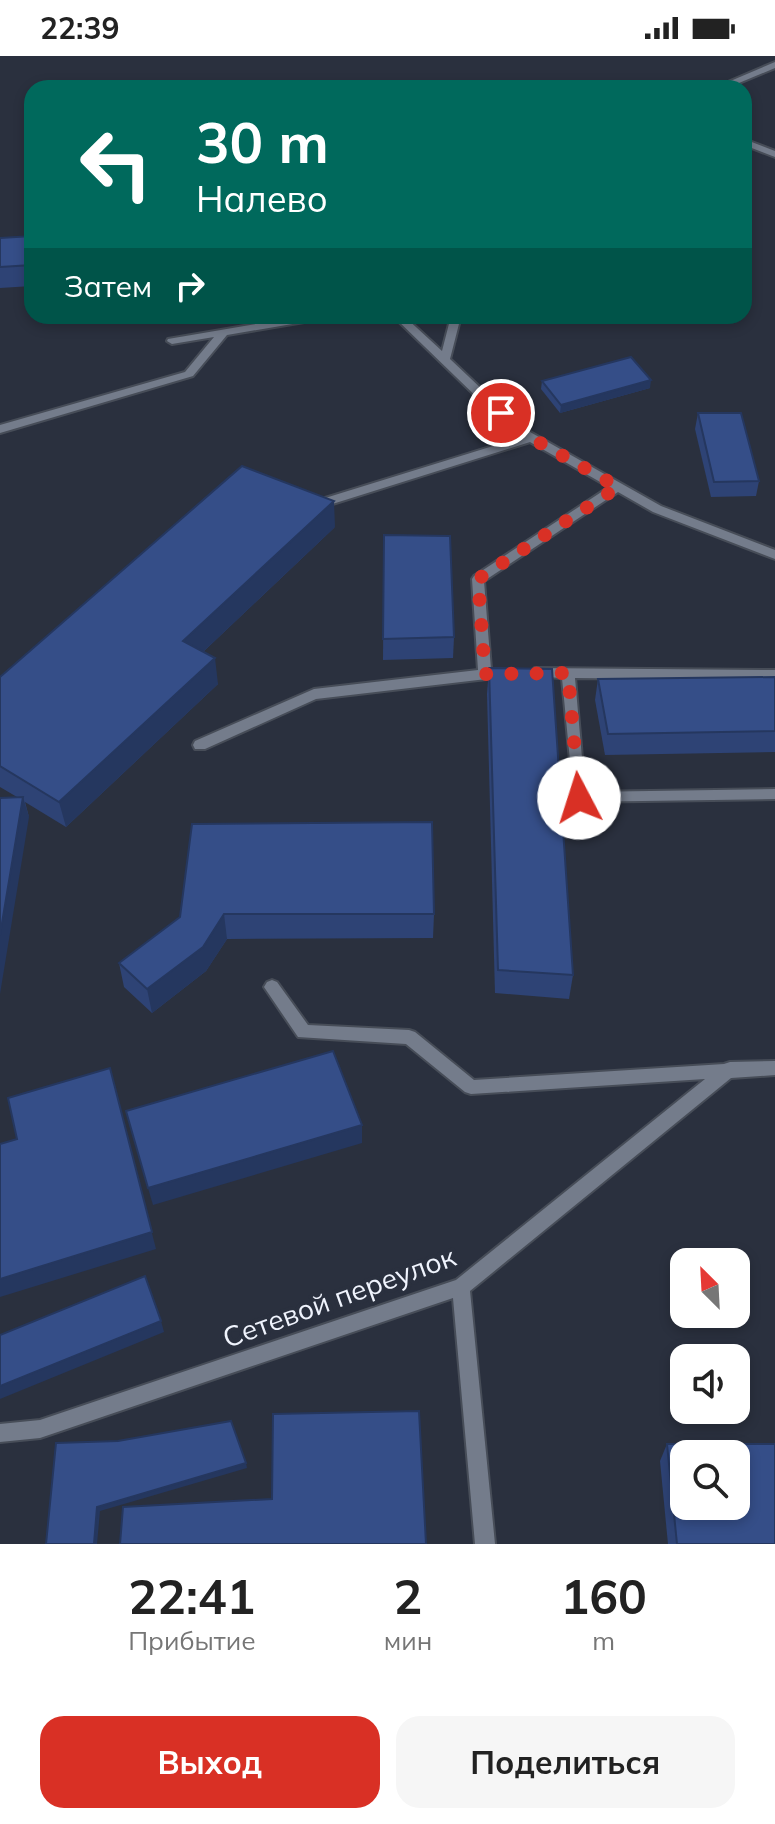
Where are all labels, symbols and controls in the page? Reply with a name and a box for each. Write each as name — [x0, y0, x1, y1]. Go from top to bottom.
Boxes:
text: 22:39 — [40, 9, 119, 47]
text: 30 m — [196, 107, 329, 177]
icon: left — [64, 112, 168, 216]
text: Налево — [196, 176, 328, 221]
icon: right — [168, 264, 212, 308]
text: Затем — [64, 267, 152, 305]
pin — [467, 379, 535, 447]
icon: arrive — [479, 391, 523, 435]
position arrow — [537, 756, 621, 840]
street label: Сетевой переулок — [218, 1238, 461, 1355]
north arrow — [670, 1248, 750, 1328]
map controls — [670, 1248, 750, 1520]
button: sound — [670, 1344, 750, 1424]
button: search — [670, 1440, 750, 1520]
text: 22:41 — [128, 1566, 255, 1626]
text: 2 — [394, 1566, 422, 1626]
text: 160 — [560, 1566, 647, 1626]
text: Прибытие — [128, 1624, 256, 1657]
text: мин — [384, 1624, 432, 1657]
text: m — [592, 1624, 615, 1657]
button: Выход — [40, 1716, 380, 1808]
button: Поделиться — [396, 1716, 735, 1808]

